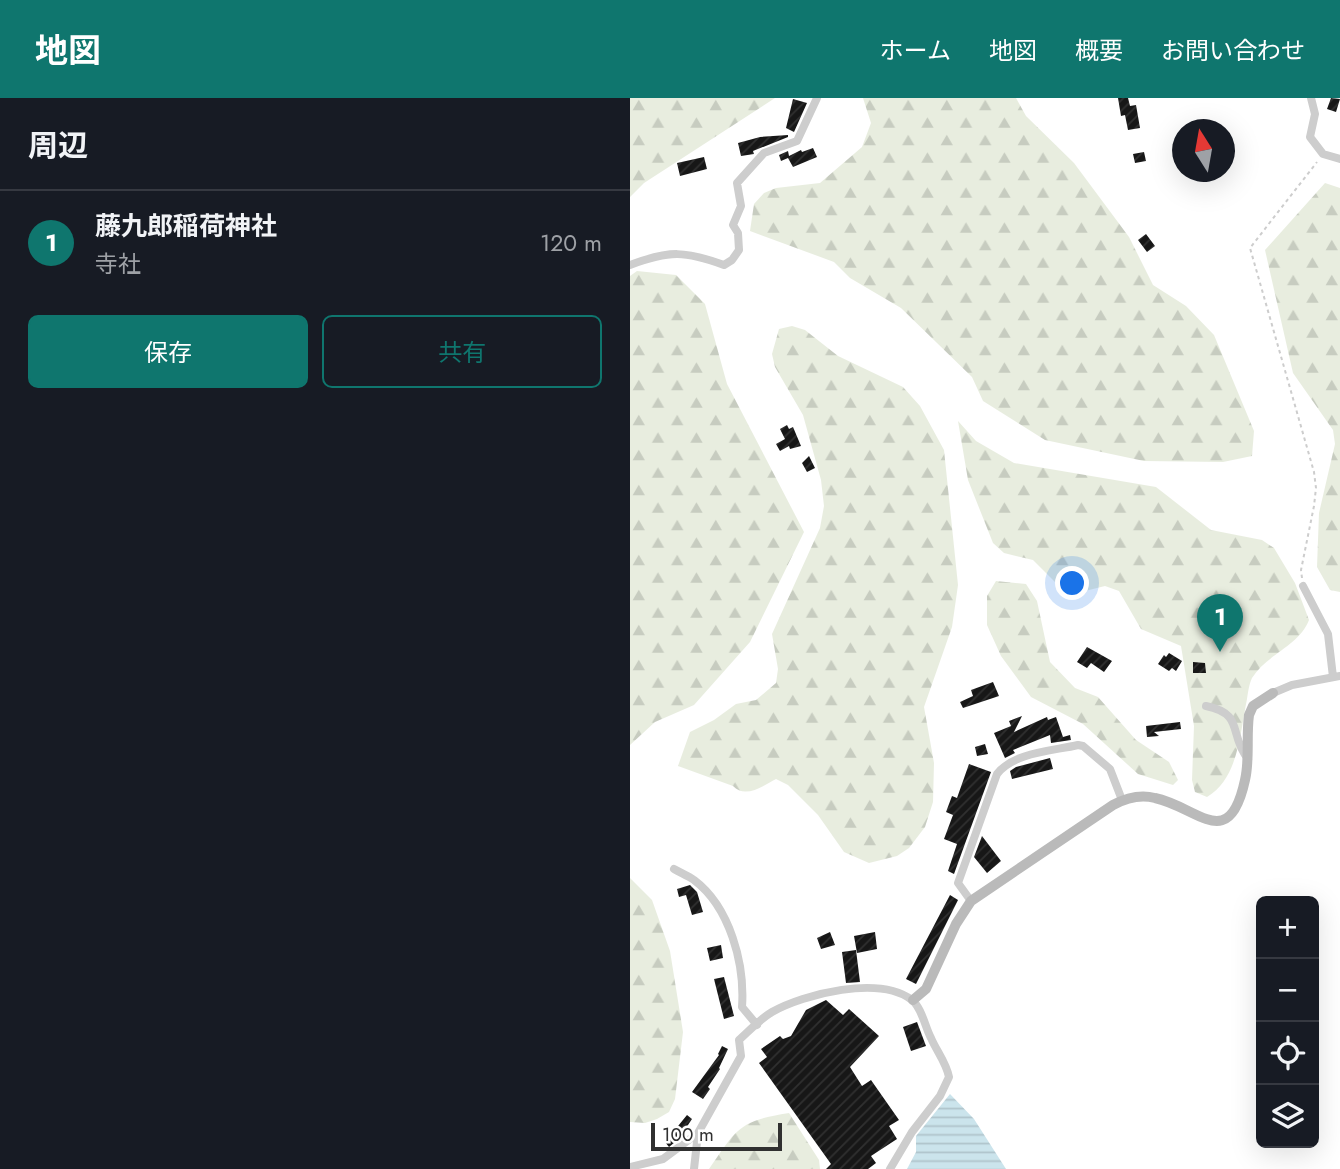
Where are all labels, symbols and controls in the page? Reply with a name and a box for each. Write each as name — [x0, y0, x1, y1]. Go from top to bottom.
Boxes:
text: 地図 — [35, 27, 101, 74]
text: ホーム — [880, 33, 951, 68]
text: 地図 — [989, 33, 1037, 68]
text: 概要 — [1075, 33, 1123, 68]
text: お問い合わせ — [1161, 33, 1305, 68]
north arrow — [1172, 119, 1235, 182]
text: 周辺 — [28, 124, 88, 167]
text: 藤九郎稲荷神社 — [95, 207, 277, 245]
text: 1 — [45, 226, 57, 260]
text: 120 m — [540, 226, 602, 260]
text: 寺社 — [95, 247, 141, 281]
button: 保存 — [28, 315, 308, 388]
button: 共有 — [322, 315, 602, 388]
your location — [1055, 566, 1089, 600]
pin: 1 — [1197, 594, 1243, 652]
map controls — [1256, 896, 1319, 1148]
button: + — [1256, 896, 1319, 959]
button: − — [1256, 959, 1319, 1022]
button: locate — [1256, 1022, 1319, 1085]
button: layers — [1256, 1085, 1319, 1148]
scale bar — [651, 1120, 782, 1152]
text: 100 m — [662, 1121, 714, 1148]

